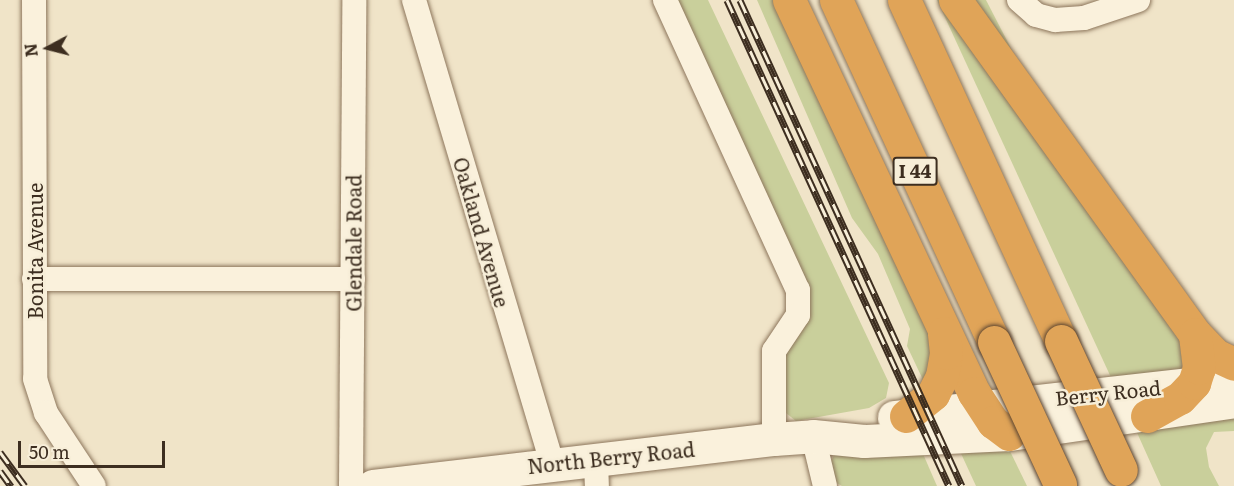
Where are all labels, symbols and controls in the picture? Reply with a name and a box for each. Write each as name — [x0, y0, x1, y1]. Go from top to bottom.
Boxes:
north arrow — [18, 18, 78, 78]
text: N — [17, 42, 43, 58]
street label: Oakland Avenue — [449, 154, 515, 310]
road number: I 44 — [892, 156, 938, 186]
street label: Glendale Road — [341, 174, 365, 312]
street label: Bonita Avenue — [22, 183, 46, 319]
street label: Berry Road — [1054, 375, 1162, 409]
scale bar — [21, 429, 168, 467]
street label: North Berry Road — [526, 436, 696, 478]
text: 50 m — [29, 438, 70, 465]

